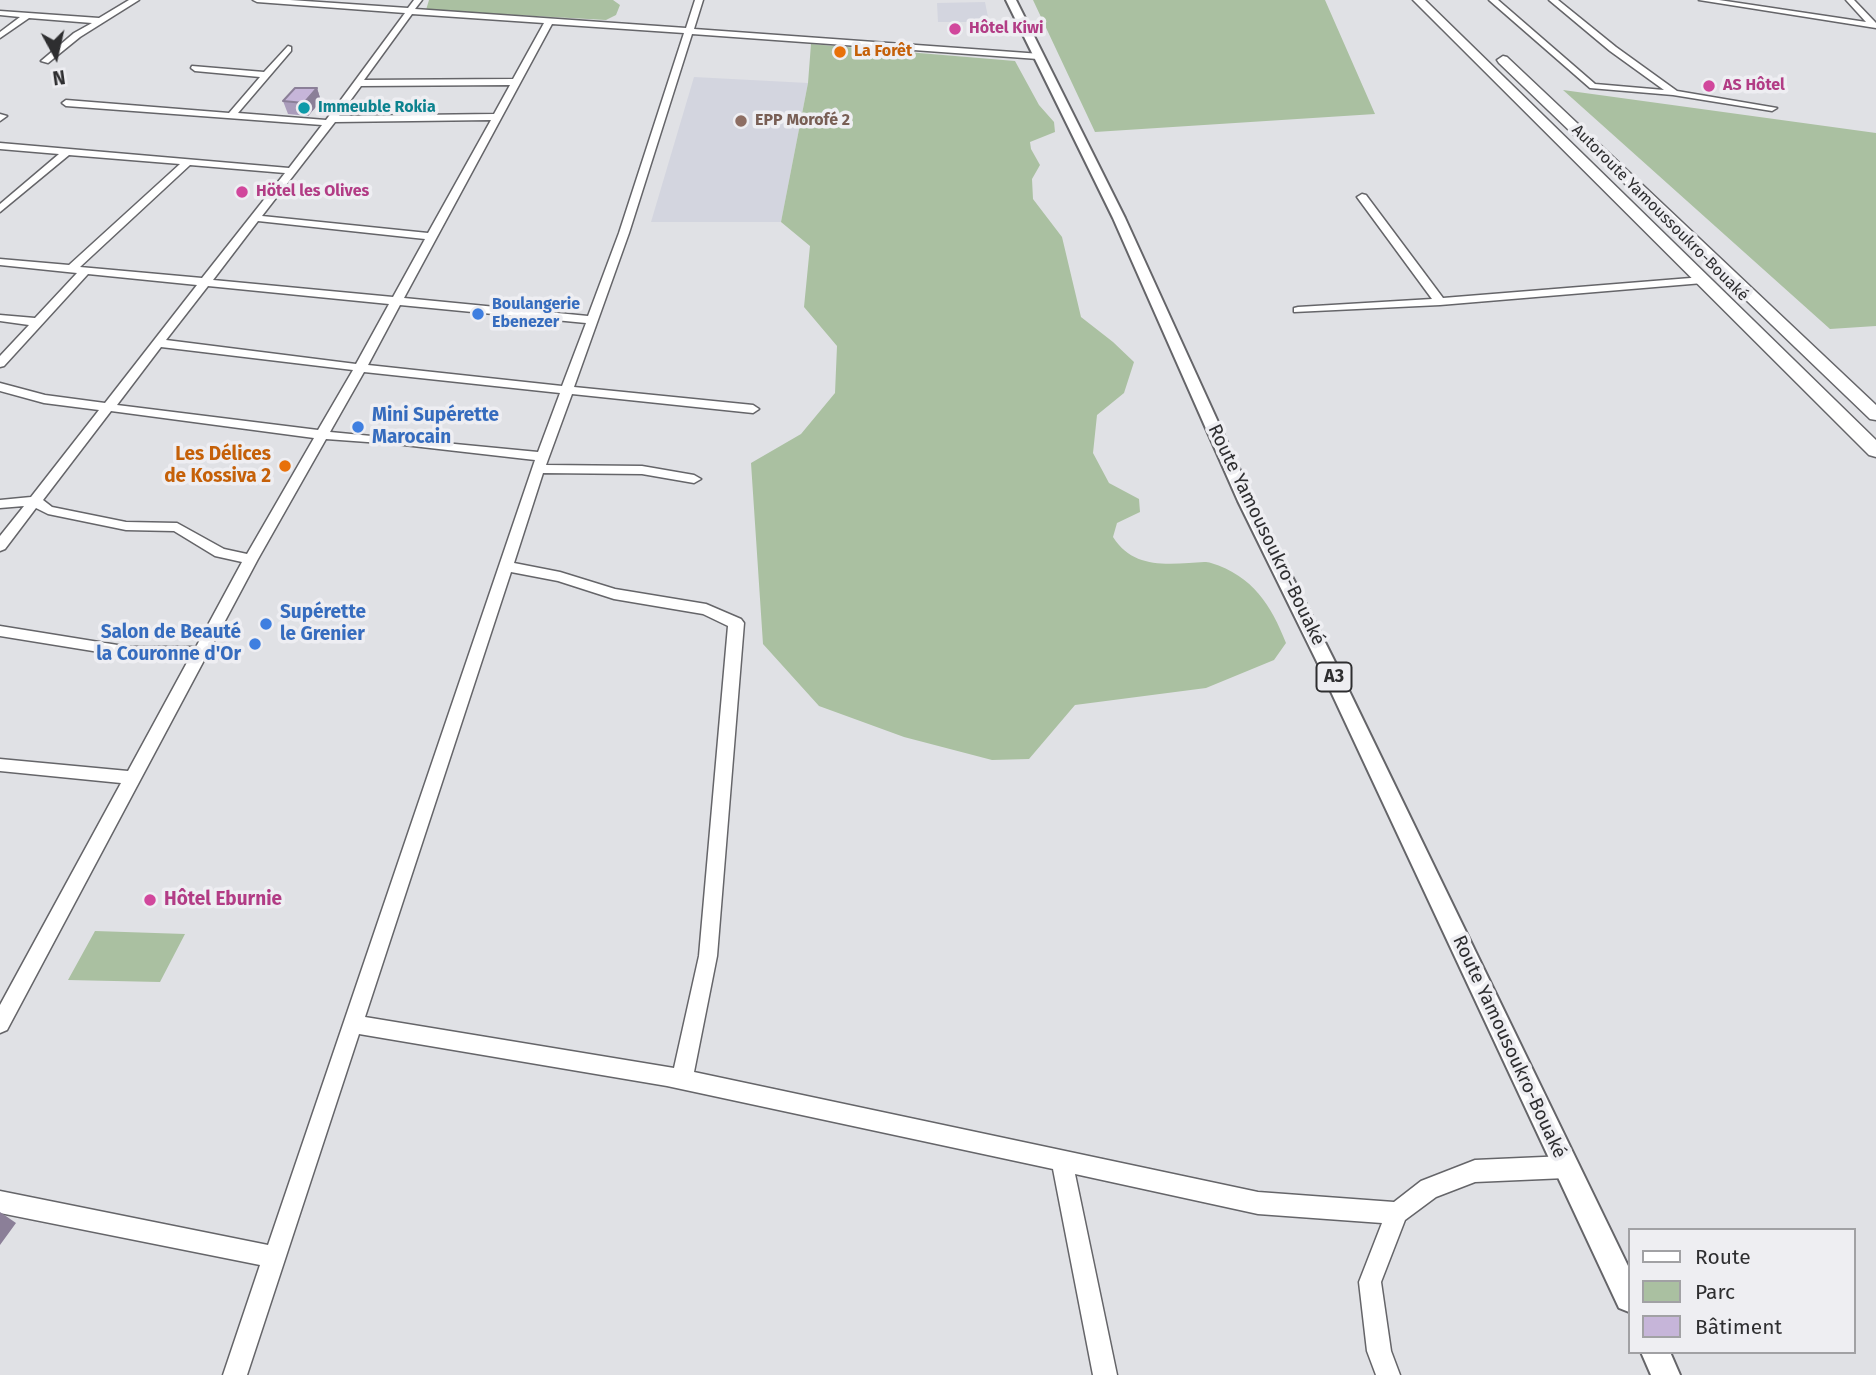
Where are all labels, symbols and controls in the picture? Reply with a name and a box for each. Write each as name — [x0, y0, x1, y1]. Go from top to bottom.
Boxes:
place label: Hôtel Kiwi — [969, 19, 1043, 39]
north arrow — [21, 21, 91, 91]
marker: Hôtel Kiwi — [947, 21, 963, 37]
place label: La Forêt — [854, 42, 912, 62]
marker: La Forêt — [832, 44, 848, 60]
text: N — [51, 65, 67, 90]
place label: AS Hôtel — [1723, 76, 1785, 96]
marker: AS Hôtel — [1701, 78, 1717, 94]
place label: Immeuble Rokia — [318, 98, 436, 118]
marker: Immeuble Rokia — [296, 100, 312, 116]
place label: EPP Morofé 2 — [755, 111, 850, 131]
marker: EPP Morofé 2 — [733, 113, 749, 129]
street label: Autoroute Yamoussoukro-Bouaké — [1568, 121, 1752, 305]
place label: Hötel les Olives — [256, 182, 369, 202]
marker: Hötel les Olives — [234, 184, 250, 200]
place label: Boulangerie Ebenezer — [492, 295, 580, 333]
marker: Boulangerie Ebenezer — [470, 306, 486, 322]
place label: Mini Supérette Marocain — [372, 405, 499, 449]
marker: Mini Supérette Marocain — [350, 419, 366, 435]
street label: Route Yamousoukro-Bouaké — [1202, 421, 1330, 649]
place label: Les Délices de Kossiva 2 — [164, 444, 271, 488]
marker: Les Délices de Kossiva 2 — [277, 458, 293, 474]
place label: Supérette le Grenier — [280, 602, 366, 646]
marker: Supérette le Grenier — [258, 616, 274, 632]
place label: Salon de Beauté la Couronne d'Or — [96, 622, 241, 666]
marker: Salon de Beauté la Couronne d'Or — [247, 636, 263, 652]
road number: A3 — [1316, 662, 1352, 692]
place label: Hôtel Eburnie — [164, 889, 282, 911]
marker: Hôtel Eburnie — [142, 892, 158, 908]
street label: Route Yamousoukro-Bouaké — [1447, 932, 1571, 1162]
legend — [1628, 1228, 1855, 1354]
text: Route — [1695, 1244, 1751, 1270]
text: Parc — [1695, 1279, 1735, 1305]
text: Bâtiment — [1695, 1314, 1782, 1340]

